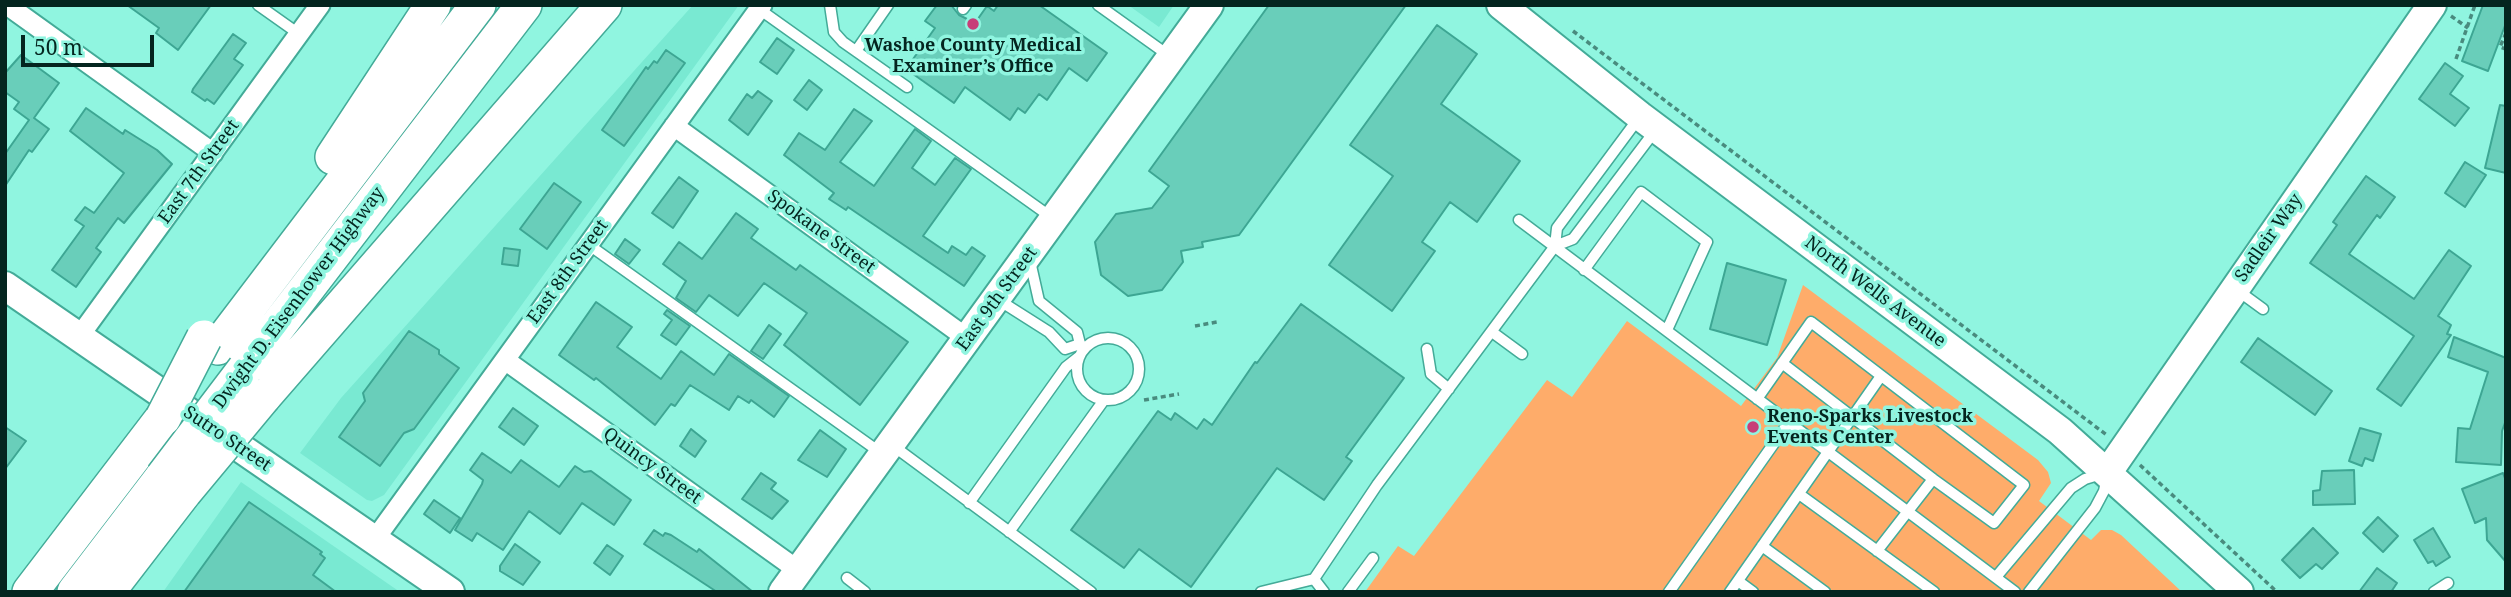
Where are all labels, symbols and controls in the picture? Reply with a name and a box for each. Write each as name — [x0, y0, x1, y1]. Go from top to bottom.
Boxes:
marker: Washoe County Medical Examiner’s Office — [965, 16, 981, 32]
scale bar — [24, 21, 158, 65]
text: 50 m — [34, 33, 83, 61]
place label: Washoe County Medical Examiner’s Office — [864, 35, 1082, 78]
street label: East 7th Street — [154, 116, 244, 228]
street label: Dwight D. Eisenhower Highway — [209, 183, 389, 413]
street label: Spokane Street — [763, 186, 879, 278]
street label: Sadleir Way — [2231, 190, 2307, 286]
street label: East 8th Street — [523, 216, 613, 328]
street label: North Wells Avenue — [1800, 232, 1950, 352]
street label: East 9th Street — [952, 243, 1042, 355]
street label: Sutro Street — [179, 402, 275, 476]
place label: Reno-Sparks Livestock Events Center — [1767, 406, 1973, 448]
marker: Reno-Sparks Livestock Events Center — [1745, 419, 1761, 435]
street label: Quincy Street — [599, 423, 705, 509]

